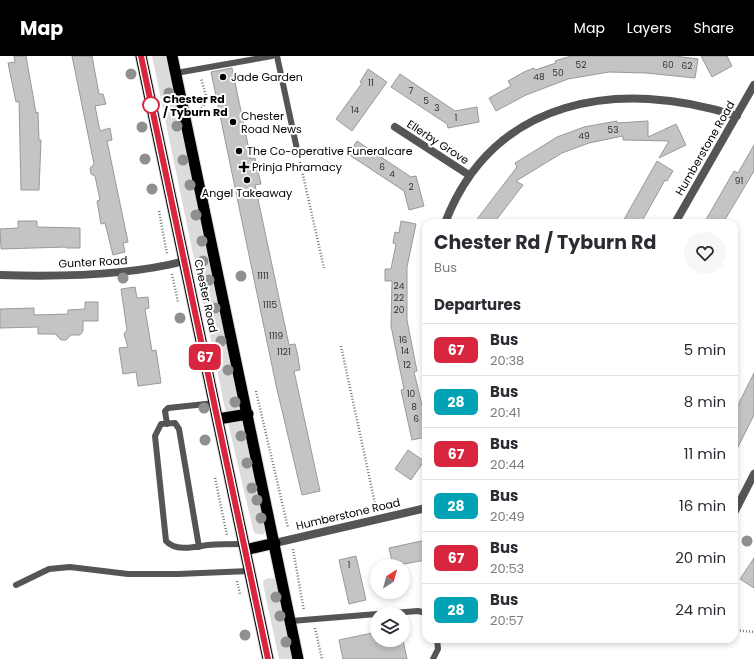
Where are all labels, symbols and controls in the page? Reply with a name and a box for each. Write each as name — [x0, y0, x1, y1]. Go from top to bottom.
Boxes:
text: Map — [20, 15, 63, 42]
text: Map — [574, 18, 605, 38]
text: Layers — [627, 18, 671, 38]
text: Share — [693, 18, 734, 38]
house number: 52 — [576, 59, 586, 71]
house number: 60 — [662, 59, 674, 71]
house number: 62 — [682, 60, 692, 72]
house number: 50 — [552, 67, 564, 79]
place label: Jade Garden — [231, 69, 303, 85]
house number: 48 — [533, 71, 545, 83]
marker: Jade Garden — [218, 72, 228, 82]
house number: 11 — [368, 77, 374, 89]
house number: 7 — [409, 85, 414, 97]
place label: Chester Rd / Tyburn Rd — [163, 91, 228, 120]
house number: 5 — [423, 95, 429, 107]
marker: Chester Rd / Tyburn Rd — [142, 96, 160, 114]
street label: Humberstone Road — [671, 98, 739, 198]
house number: 3 — [434, 102, 440, 114]
house number: 14 — [351, 104, 360, 116]
place label: Chester Road News — [241, 108, 302, 137]
house number: 1 — [455, 112, 458, 124]
street label: Ellerby Grove — [404, 116, 472, 168]
marker: Chester Road News — [228, 117, 238, 127]
house number: 53 — [608, 124, 618, 136]
house number: 49 — [578, 130, 590, 142]
place label: The Co-operative Funeralcare — [247, 143, 413, 159]
marker: The Co-operative Funeralcare — [234, 146, 244, 156]
place label: Prinja Phramacy — [252, 159, 343, 175]
house number: 6 — [379, 161, 385, 173]
marker: Prinja Phramacy — [239, 162, 249, 172]
house number: 4 — [389, 168, 395, 180]
marker: Angel Takeaway — [242, 175, 252, 185]
house number: 91 — [735, 175, 743, 187]
house number: 2 — [408, 181, 414, 193]
place label: Angel Takeaway — [202, 185, 293, 201]
text: Chester Rd / Tyburn Rd — [434, 229, 656, 256]
button: heart — [684, 232, 726, 274]
street label: Gunter Road — [58, 252, 128, 272]
street label: Chester Road — [190, 258, 222, 334]
text: Bus — [434, 258, 457, 277]
house number: 1111 — [257, 270, 269, 282]
house number: 24 — [394, 280, 405, 292]
house number: 22 — [394, 292, 404, 304]
text: Departures — [434, 294, 521, 315]
house number: 1115 — [263, 299, 277, 311]
house number: 20 — [394, 304, 405, 316]
text: Bus — [490, 329, 518, 350]
house number: 1119 — [269, 330, 283, 342]
house number: 16 — [399, 334, 408, 346]
text: 5 min — [684, 339, 726, 360]
text: 67 — [448, 340, 464, 360]
line badge: 67 — [187, 344, 223, 370]
house number: 14 — [401, 345, 410, 357]
house number: 1121 — [277, 346, 291, 358]
text: 67 — [197, 347, 213, 367]
text: 20:38 — [490, 351, 524, 370]
house number: 12 — [403, 359, 411, 371]
text: Bus — [490, 381, 518, 402]
house number: 10 — [407, 388, 416, 400]
text: 8 min — [684, 391, 726, 412]
text: 28 — [447, 392, 465, 412]
house number: 8 — [411, 401, 417, 413]
text: 20:41 — [490, 403, 521, 422]
house number: 6 — [413, 413, 419, 425]
text: Bus — [490, 433, 518, 454]
text: 11 min — [684, 443, 726, 464]
text: 67 — [448, 444, 464, 464]
text: 20:44 — [490, 455, 525, 474]
text: Bus — [490, 485, 518, 506]
street label: Humberstone Road — [294, 494, 402, 534]
text: 16 min — [679, 495, 726, 516]
text: 28 — [447, 496, 465, 516]
text: 20:49 — [490, 507, 525, 526]
text: Bus — [490, 537, 518, 558]
text: 20 min — [675, 547, 726, 568]
text: 67 — [448, 548, 464, 568]
house number: 1 — [348, 559, 351, 571]
north arrow — [370, 559, 410, 599]
map controls — [370, 559, 410, 647]
text: 20:53 — [490, 559, 524, 578]
text: Bus — [490, 589, 518, 610]
text: 24 min — [675, 599, 726, 620]
text: 28 — [447, 600, 465, 620]
button: layers — [370, 607, 410, 647]
text: 20:57 — [490, 611, 524, 630]

